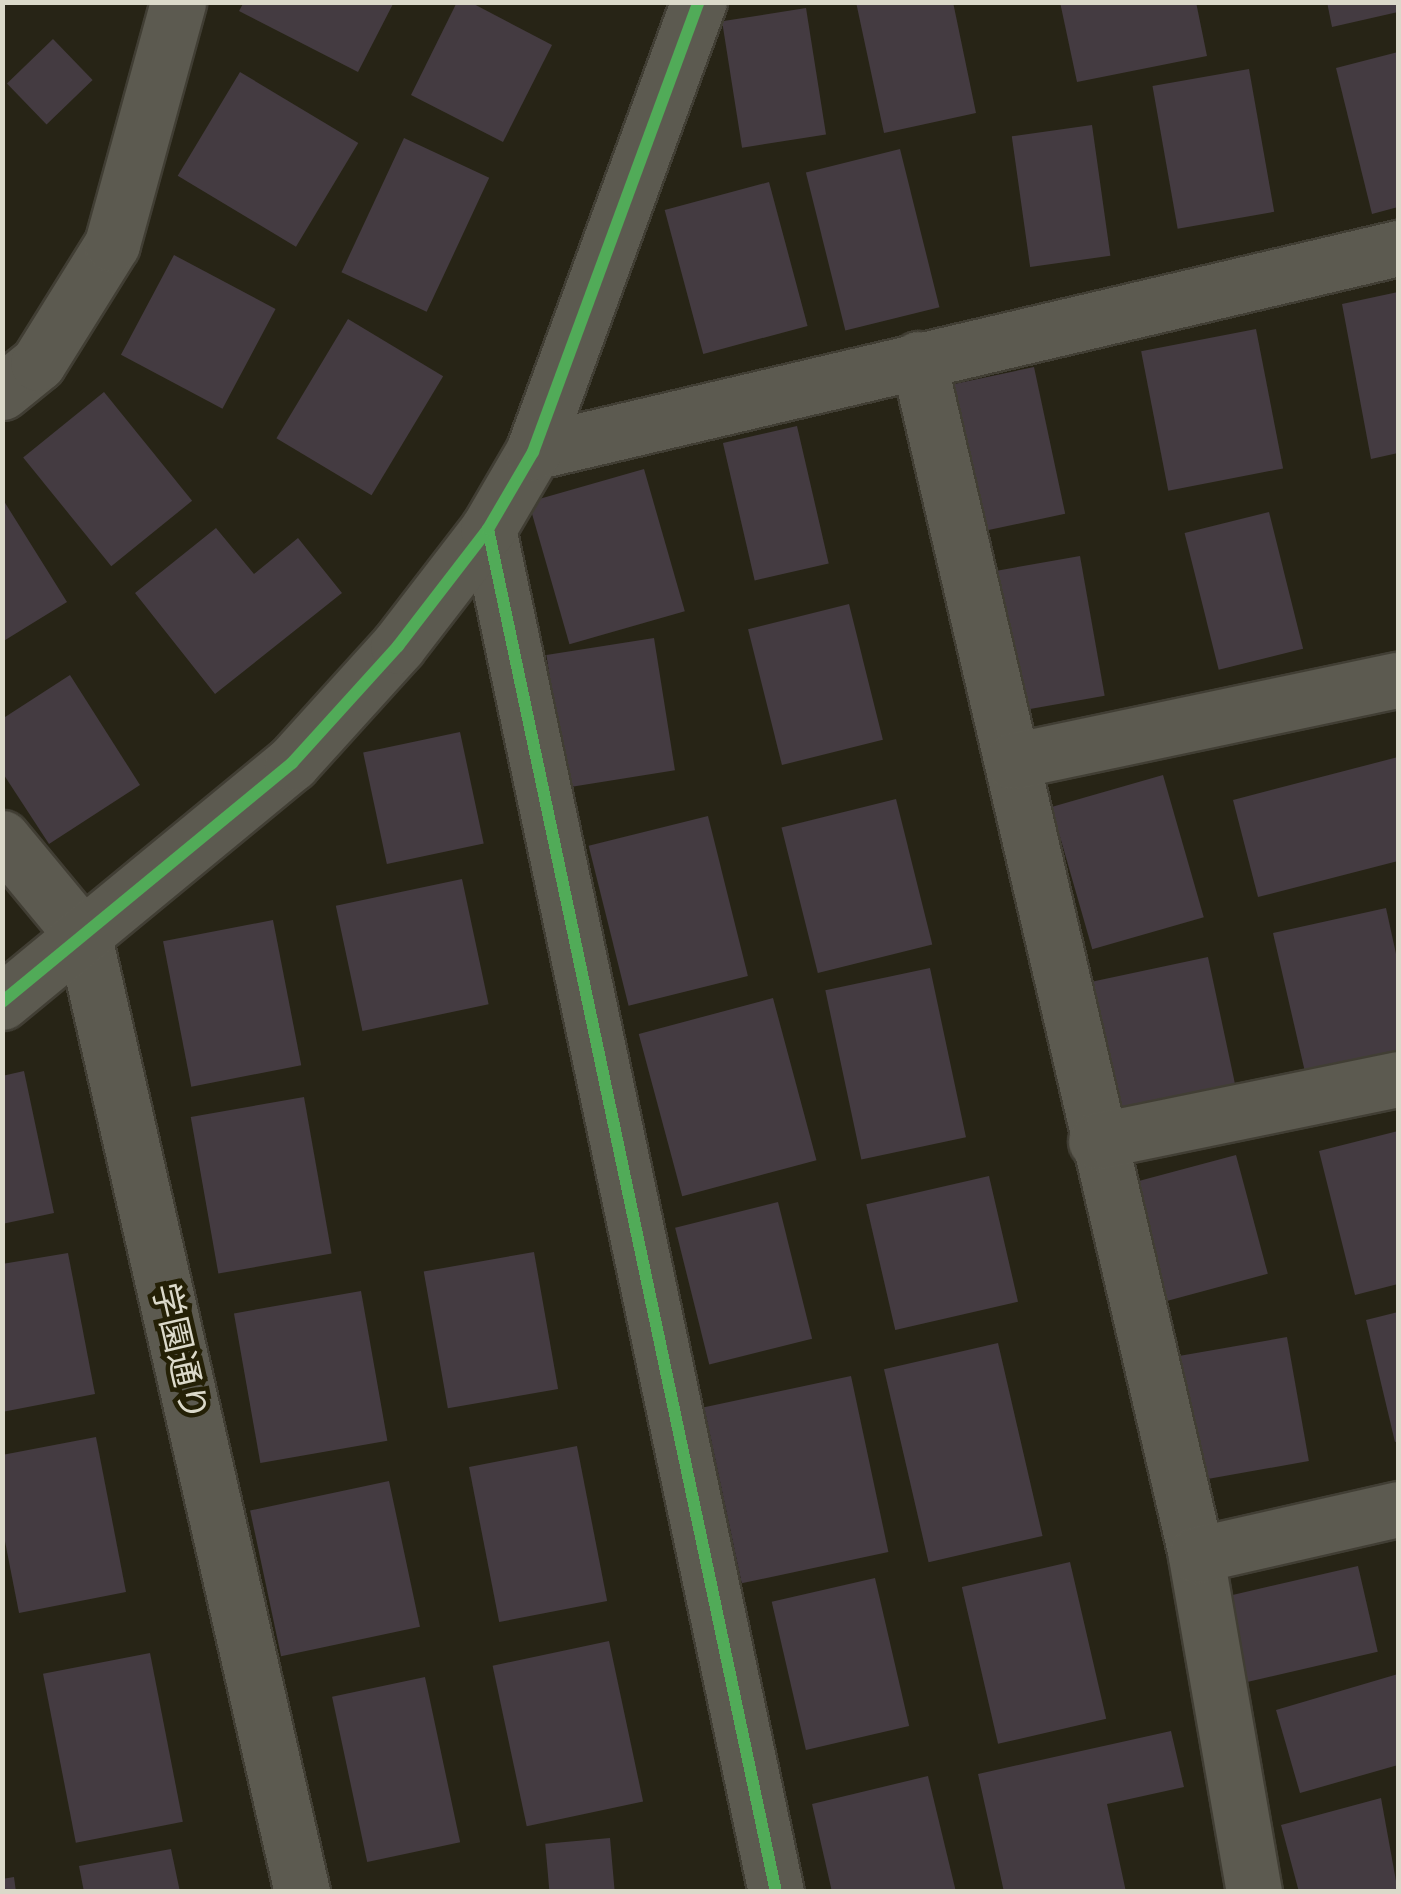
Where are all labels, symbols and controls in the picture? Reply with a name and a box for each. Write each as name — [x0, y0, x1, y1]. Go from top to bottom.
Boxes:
street label: 学園通り — [143, 1279, 215, 1425]

